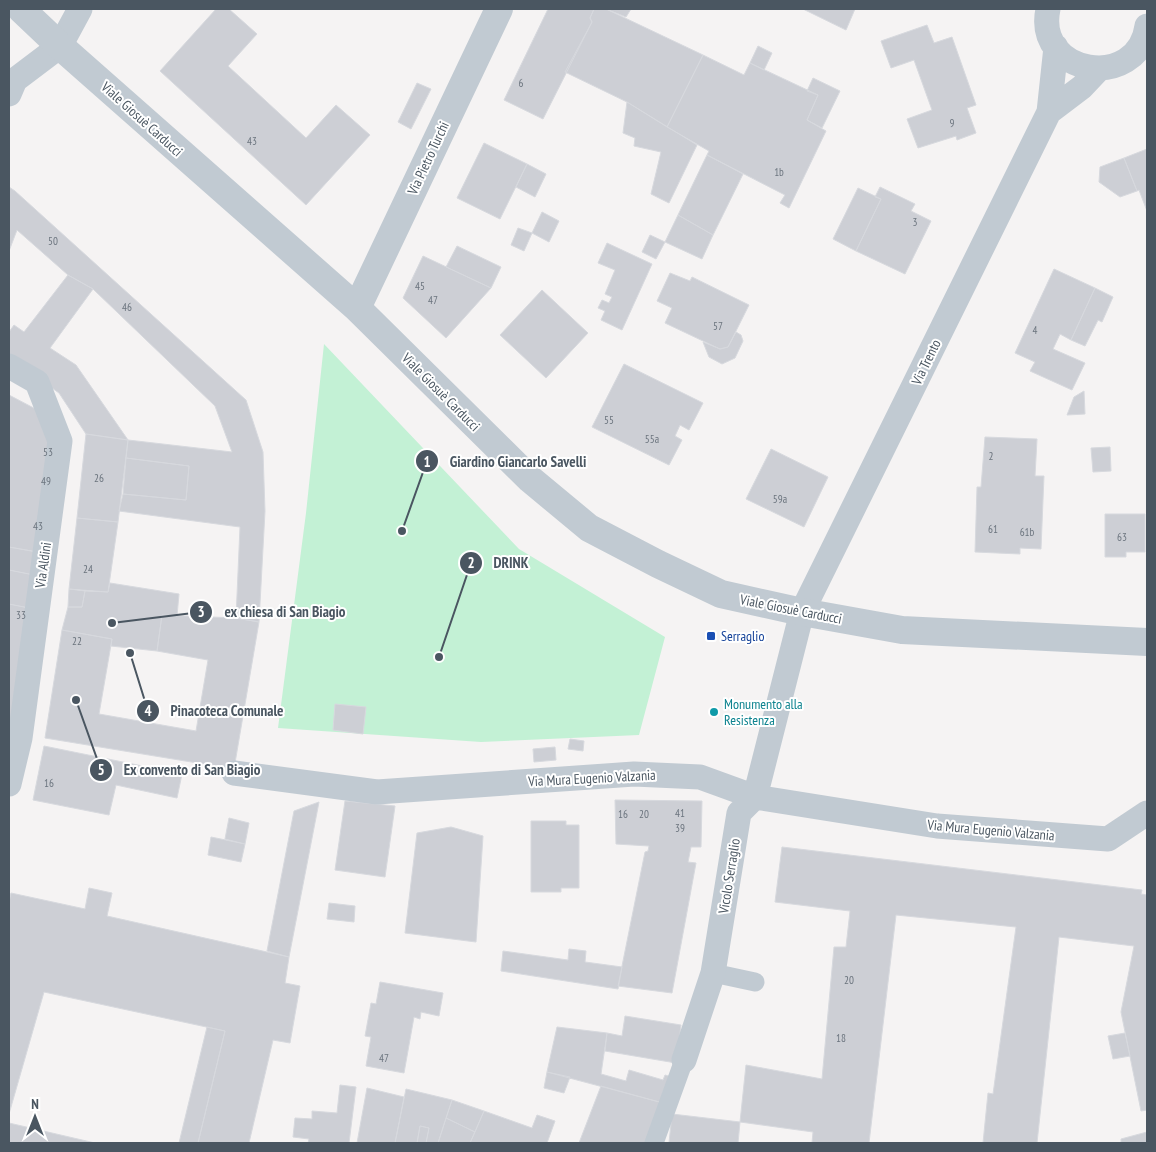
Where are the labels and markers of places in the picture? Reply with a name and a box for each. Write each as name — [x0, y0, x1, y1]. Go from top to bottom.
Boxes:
callout: Giardino Giancarlo Savelli — [415, 446, 597, 476]
callout: DRINK — [458, 548, 538, 578]
callout: ex chiesa di San Biagio — [189, 597, 355, 627]
place label: Serraglio — [721, 627, 764, 645]
marker: Serraglio — [705, 630, 717, 642]
place label: Monumento alla Resistenza — [724, 695, 803, 729]
callout: Pinacoteca Comunale — [136, 696, 294, 726]
marker: Monumento alla Resistenza — [708, 706, 720, 718]
callout: Ex convento di San Biagio — [88, 755, 270, 785]

